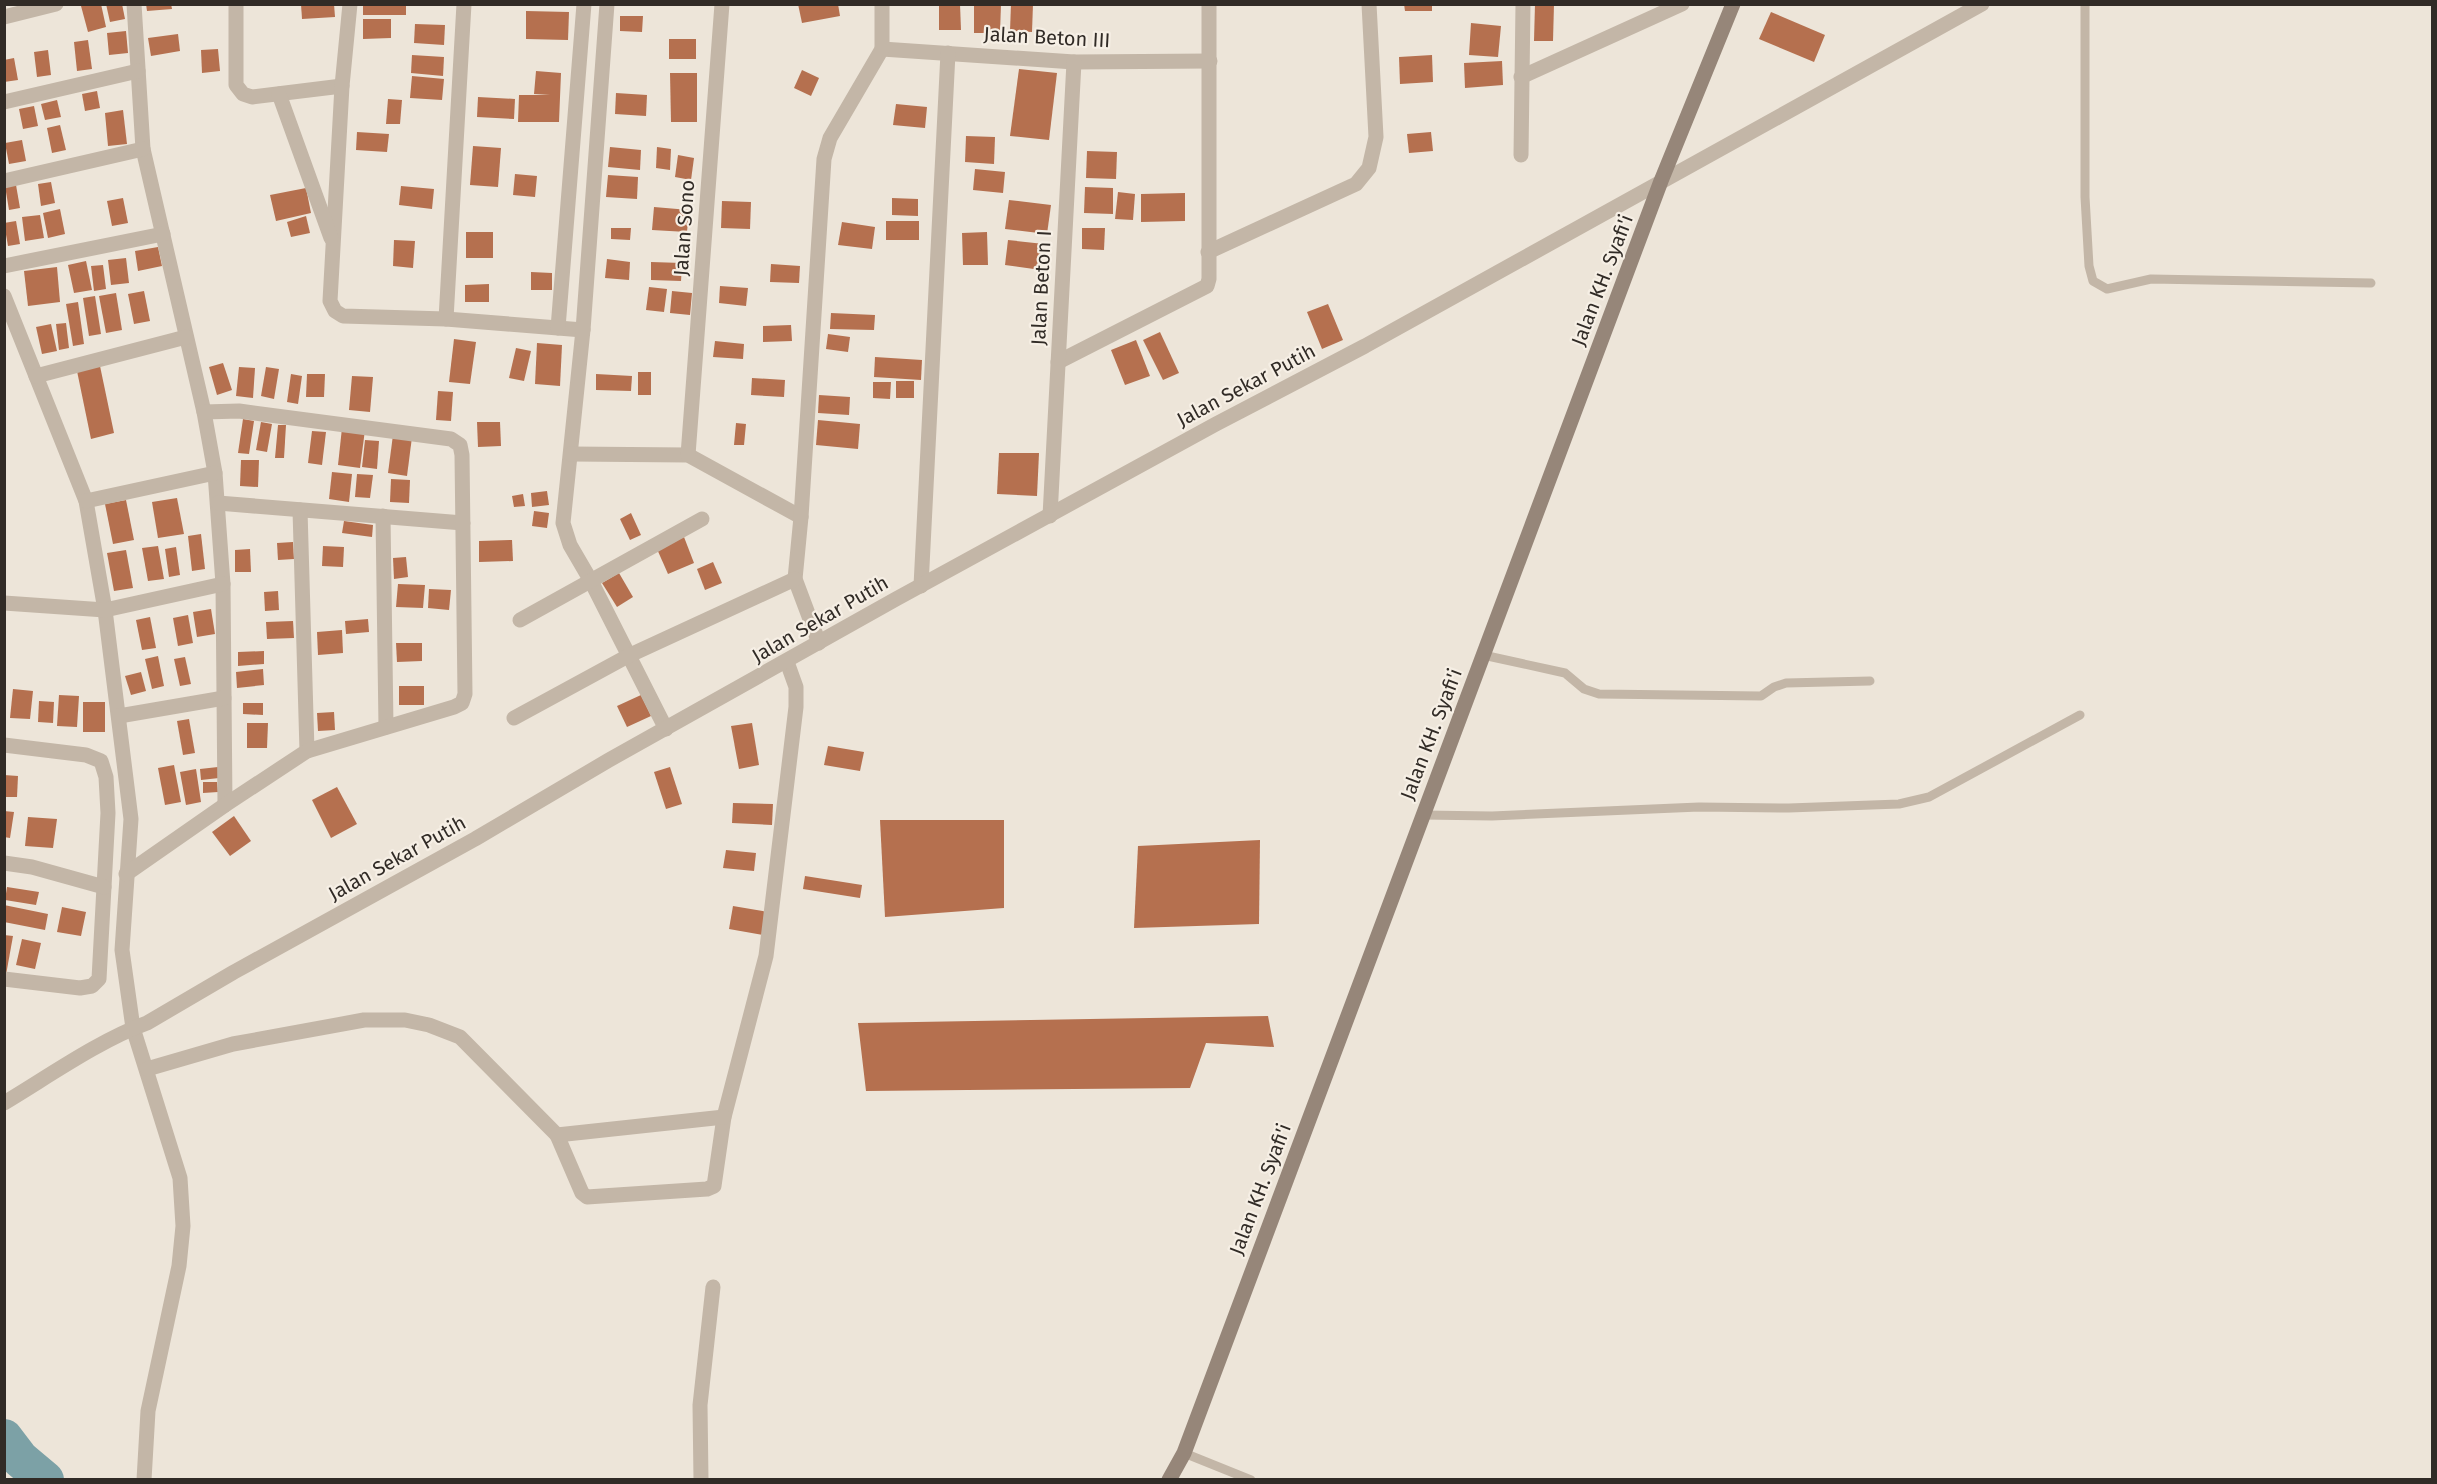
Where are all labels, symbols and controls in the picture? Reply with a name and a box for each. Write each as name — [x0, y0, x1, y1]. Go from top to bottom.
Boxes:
street label: Jalan Beton III — [983, 22, 1111, 52]
street label: Jalan Sono — [669, 179, 699, 277]
street label: Jalan KH. Syafi'i — [1566, 211, 1638, 349]
street label: Jalan Beton I — [1026, 230, 1056, 346]
street label: Jalan Sekar Putih — [1173, 338, 1319, 432]
street label: Jalan Sekar Putih — [748, 570, 892, 668]
street label: Jalan KH. Syafi'i — [1395, 665, 1467, 803]
street label: Jalan Sekar Putih — [324, 810, 470, 906]
street label: Jalan KH. Syafi'i — [1224, 1120, 1296, 1258]

